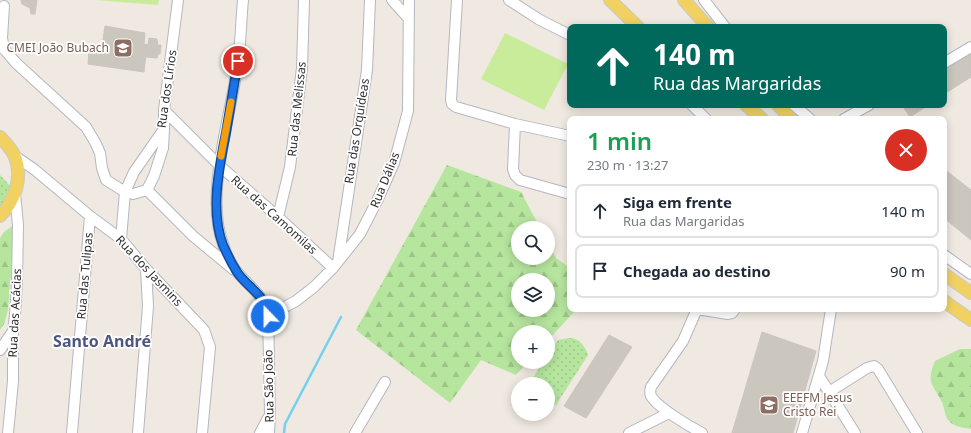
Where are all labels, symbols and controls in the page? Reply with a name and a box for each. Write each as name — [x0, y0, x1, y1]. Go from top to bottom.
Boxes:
text: 140 m — [653, 35, 736, 73]
school or university icon: CMEI João Bubach — [112, 37, 134, 59]
place label: CMEI João Bubach — [7, 39, 109, 56]
icon: ahead — [587, 40, 639, 92]
pin — [221, 44, 255, 78]
street label: Rua dos Lírios — [153, 49, 180, 129]
icon: arrive — [227, 50, 249, 72]
street label: Rua das Melissas — [283, 60, 310, 157]
text: Rua das Margaridas — [653, 71, 821, 95]
street label: Rua das Orquídeas — [340, 77, 373, 185]
text: 1 min — [587, 124, 652, 157]
button: close — [885, 129, 927, 171]
street label: Rua Dálias — [366, 149, 404, 210]
text: 230 m · 13:27 — [587, 156, 668, 174]
street label: Rua das Camomilas — [228, 171, 321, 258]
text: Siga em frente — [623, 192, 732, 212]
icon: ahead — [589, 200, 611, 222]
text: 140 m — [881, 201, 925, 221]
text: Rua das Margaridas — [623, 212, 745, 230]
map controls — [511, 221, 555, 421]
button: search — [511, 221, 555, 265]
street label: Rua dos Jasmins — [112, 231, 187, 310]
street label: Rua das Tulipas — [72, 232, 97, 320]
icon: arrive — [589, 260, 611, 282]
text: Chegada ao destino — [623, 261, 771, 281]
text: 90 m — [890, 261, 925, 281]
street label: Rua das Acácias — [4, 268, 25, 358]
button: layers — [511, 273, 555, 317]
position arrow — [247, 295, 289, 337]
button: + — [511, 325, 555, 369]
district label: Santo André — [53, 330, 151, 352]
street label: Rua São João — [259, 349, 278, 423]
button: − — [511, 377, 555, 421]
place label: EEEFM Jesus Cristo Rei — [783, 389, 852, 420]
school or university icon: EEEFM Jesus Cristo Rei — [758, 394, 780, 416]

